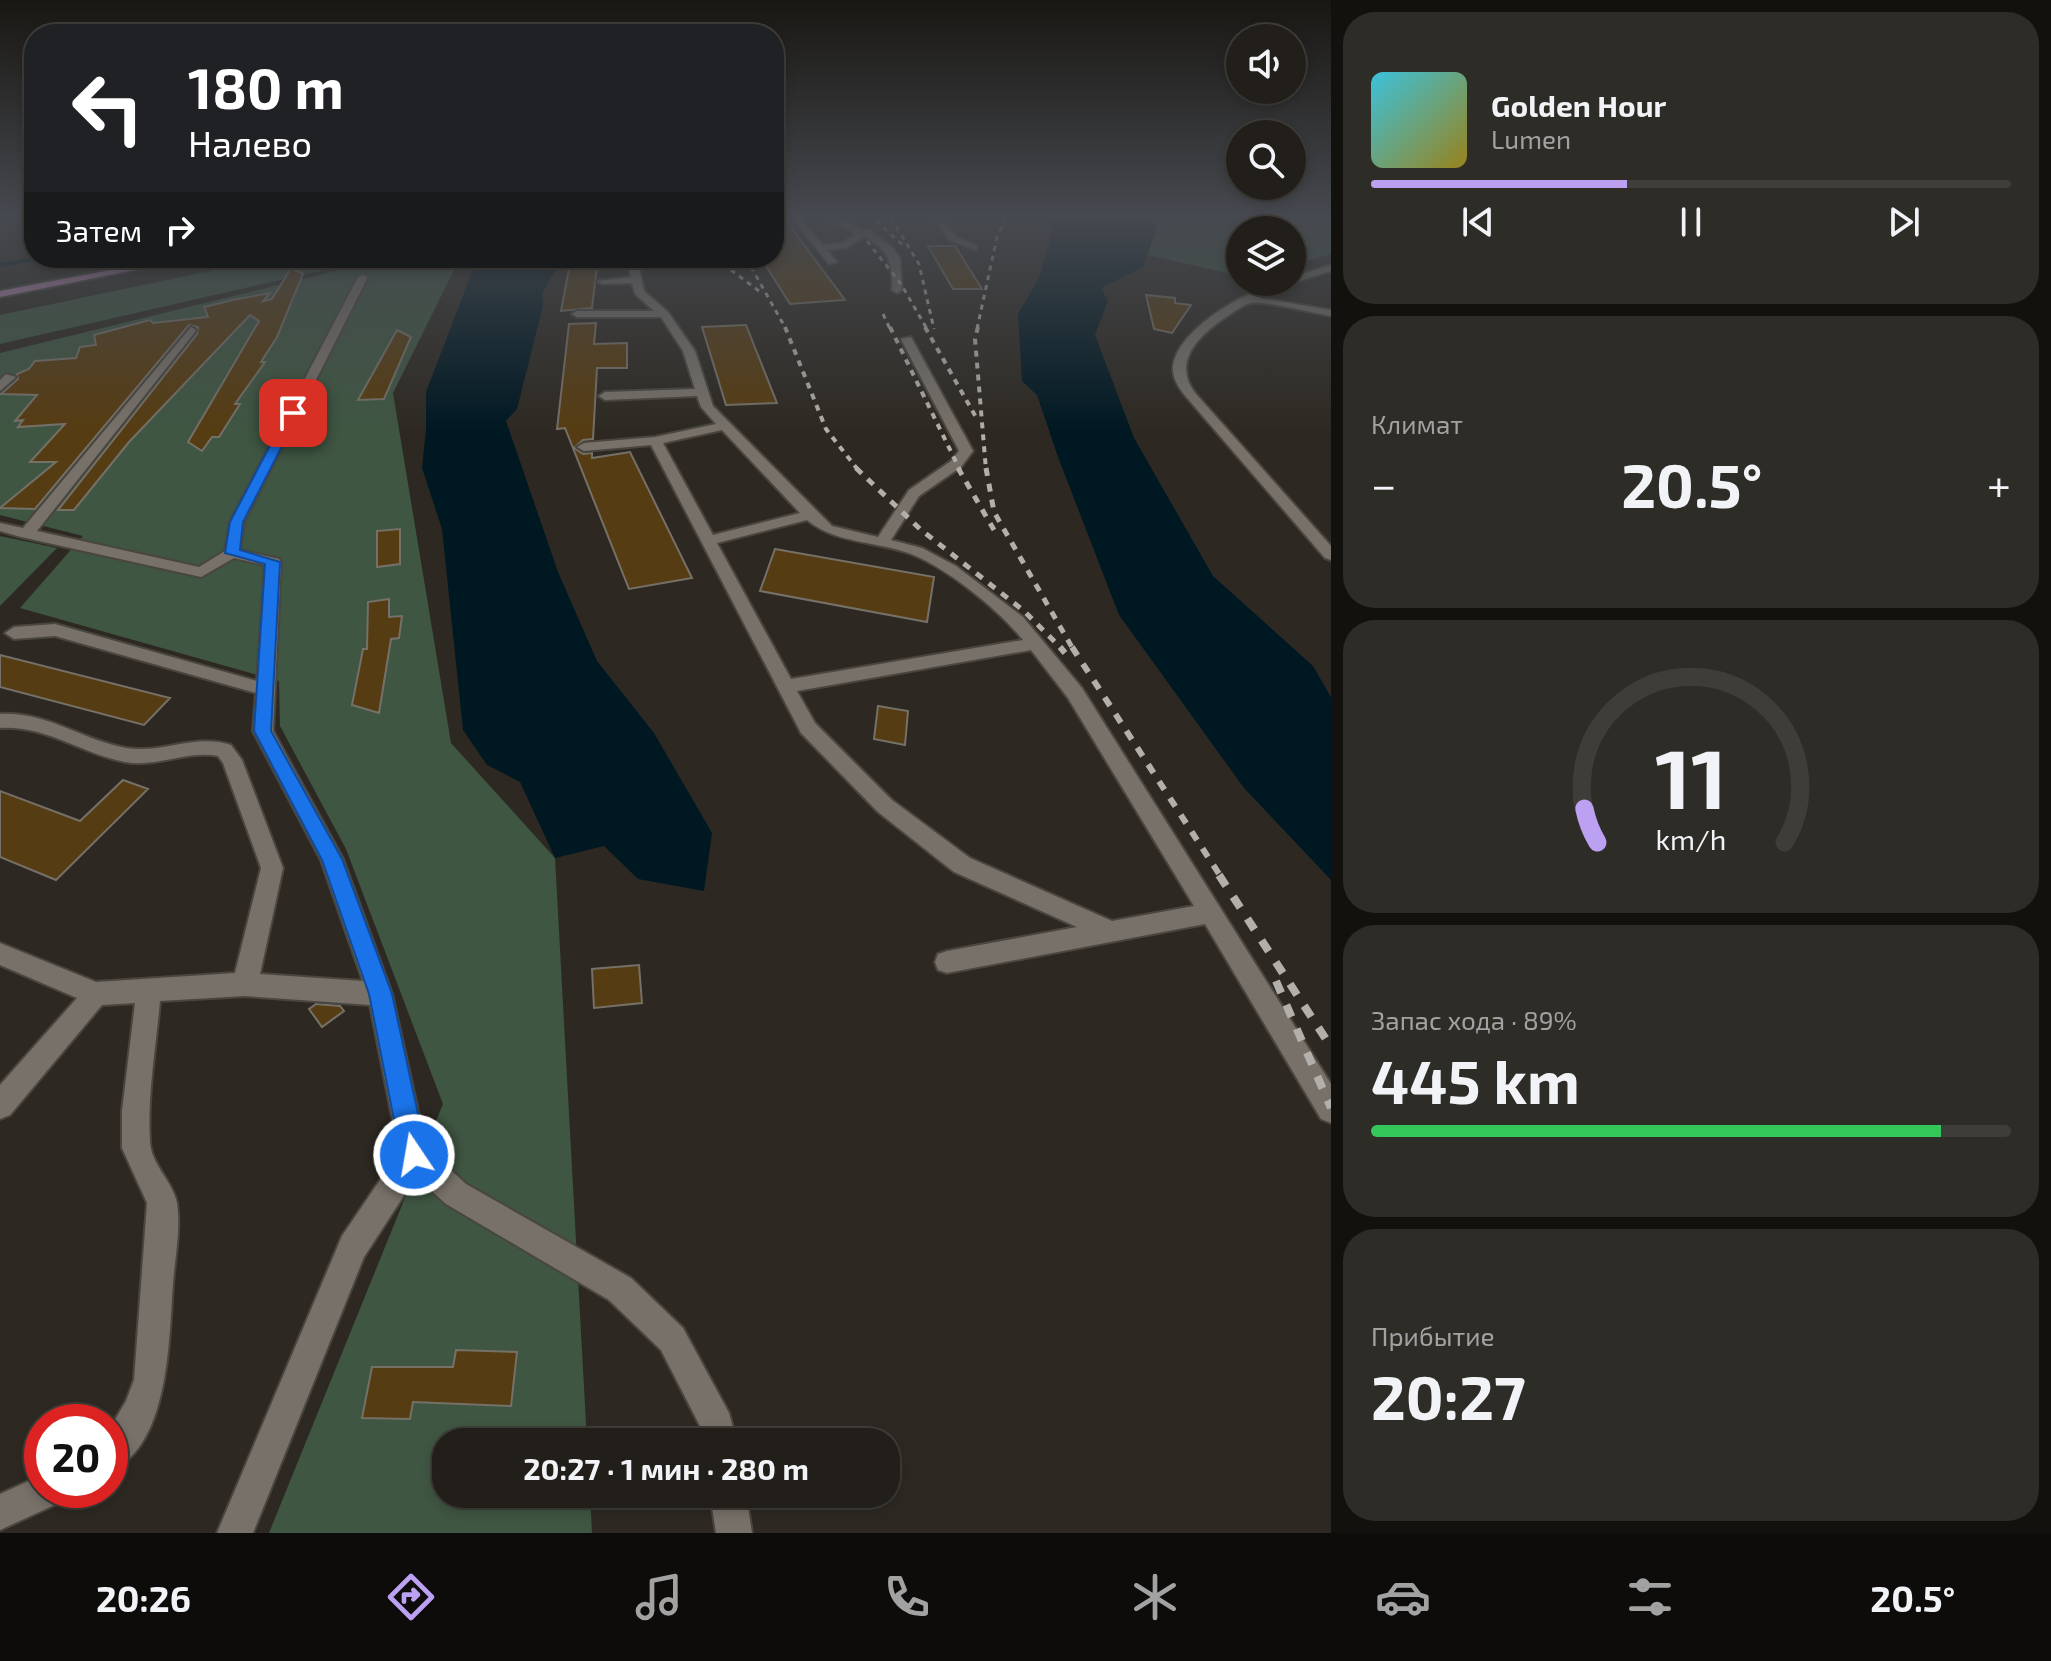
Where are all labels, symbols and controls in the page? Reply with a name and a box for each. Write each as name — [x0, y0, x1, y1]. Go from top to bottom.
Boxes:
map controls — [1226, 24, 1306, 296]
button: sound — [1226, 24, 1306, 104]
text: 180 m — [188, 53, 344, 120]
icon: left — [56, 56, 160, 160]
text: Golden Hour — [1491, 87, 1666, 123]
button: search — [1226, 120, 1306, 200]
text: Налево — [188, 121, 312, 164]
text: Lumen — [1491, 123, 1571, 154]
icon: previous — [1456, 200, 1500, 244]
icon: pause — [1669, 200, 1713, 244]
icon: next — [1882, 200, 1926, 244]
icon: right — [158, 208, 202, 252]
text: Затем — [56, 212, 142, 248]
button: layers — [1226, 216, 1306, 296]
pin — [259, 379, 327, 447]
icon: arrive — [271, 391, 315, 435]
text: Климат — [1371, 408, 1463, 439]
text: 20.5° — [1621, 448, 1762, 520]
text: − — [1371, 457, 1397, 510]
text: + — [1987, 457, 2011, 510]
text: 11 — [1655, 725, 1727, 825]
text: km/h — [1656, 821, 1726, 856]
text: Запас хода · 89% — [1371, 1004, 1577, 1035]
text: 445 km — [1371, 1044, 1580, 1116]
position arrow — [372, 1113, 456, 1197]
text: Прибытие — [1371, 1320, 1495, 1351]
text: 20:27 — [1371, 1360, 1526, 1432]
speed limit sign: 20 — [24, 1404, 128, 1508]
text: 20:27 · 1 мин · 280 m — [523, 1450, 809, 1486]
icon: directions — [383, 1569, 439, 1625]
icon: music — [631, 1569, 687, 1625]
icon: phone — [879, 1569, 935, 1625]
icon: climate — [1127, 1569, 1183, 1625]
icon: car — [1375, 1569, 1431, 1625]
icon: filters — [1622, 1569, 1678, 1625]
text: 20:26 — [96, 1576, 191, 1619]
text: 20.5° — [1870, 1576, 1955, 1619]

